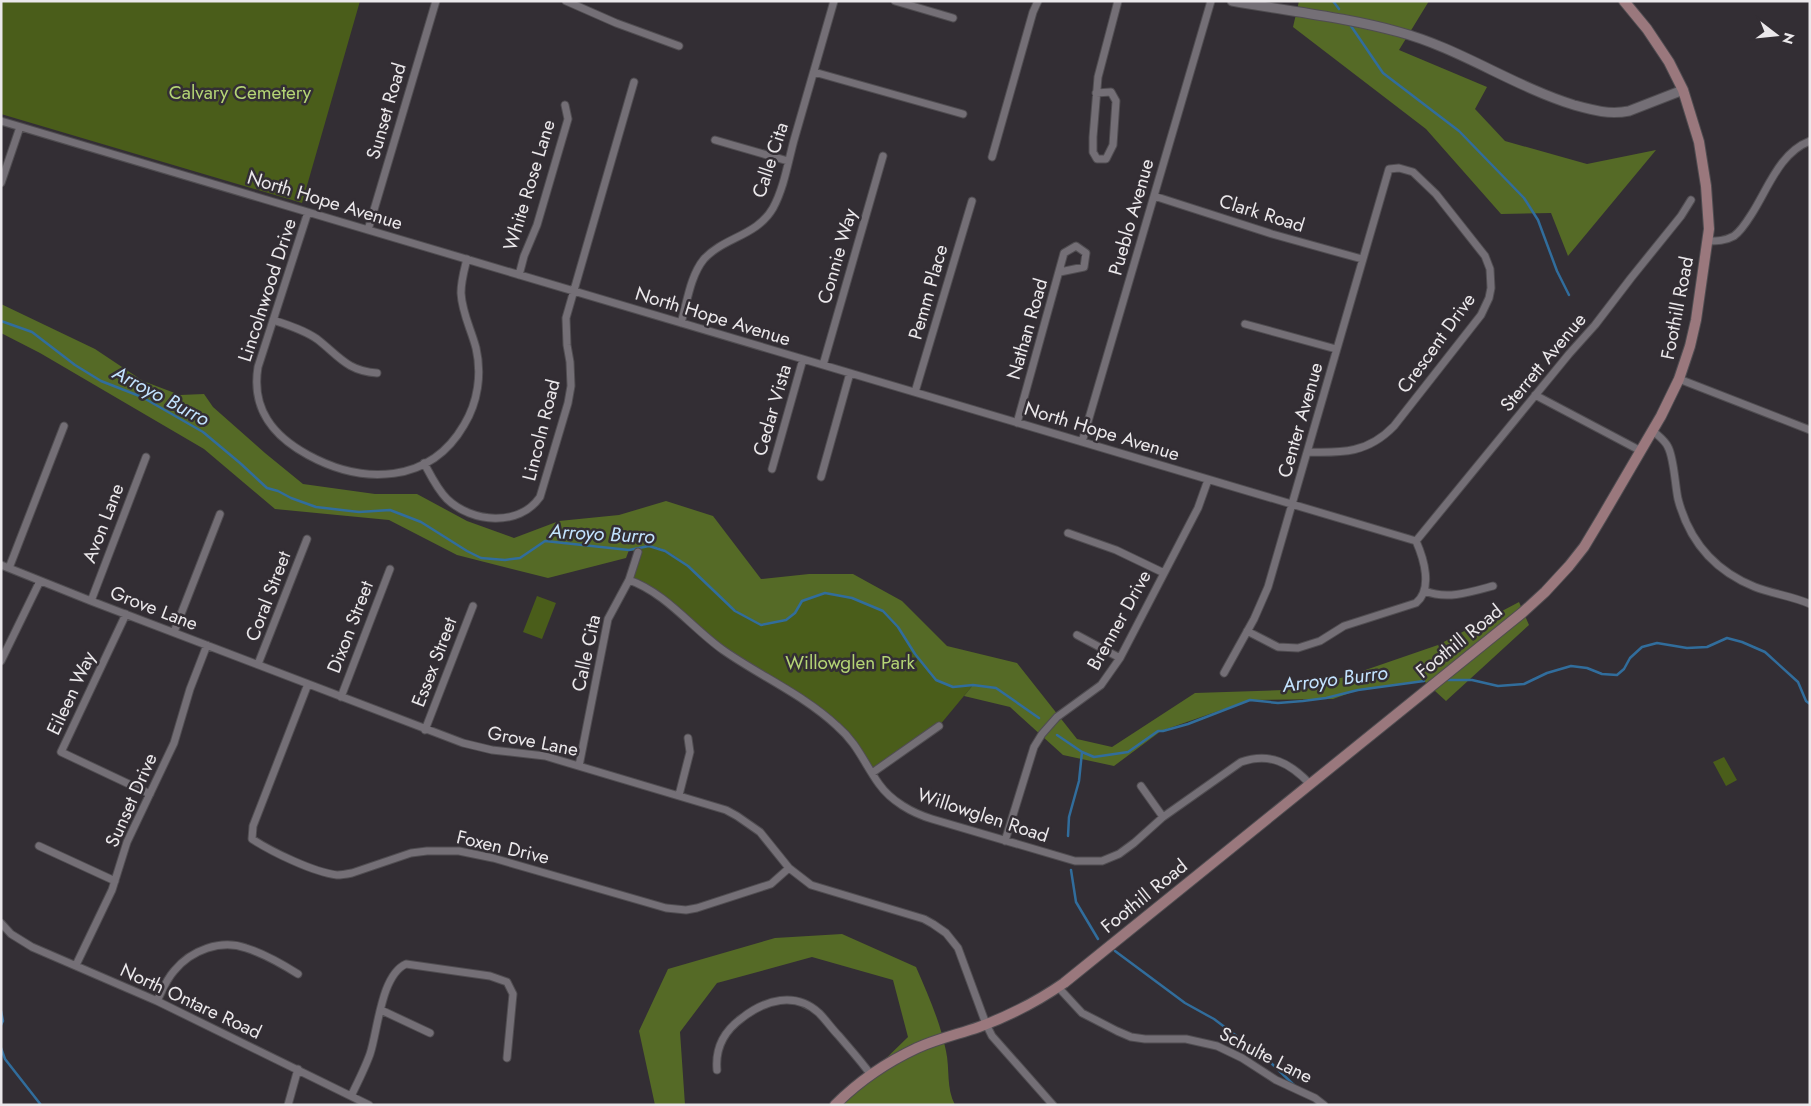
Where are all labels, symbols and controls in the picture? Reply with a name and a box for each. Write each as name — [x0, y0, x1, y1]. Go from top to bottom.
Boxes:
north arrow — [1751, 10, 1801, 60]
text: N — [1777, 30, 1800, 47]
street label: Sunset Road — [359, 60, 413, 162]
park label: Calvary Cemetery — [169, 79, 312, 106]
street label: White Rose Lane — [496, 116, 562, 254]
street label: Calle Cita — [745, 119, 795, 201]
street label: Pueblo Avenue — [1101, 155, 1161, 279]
street label: North Hope Avenue — [244, 164, 406, 237]
street label: Clark Road — [1216, 187, 1308, 239]
street label: Connie Way — [811, 205, 864, 307]
street label: Lincolnwood Drive — [231, 215, 303, 365]
street label: Pemm Place — [902, 241, 955, 343]
street label: Foothill Road — [1654, 254, 1700, 362]
street label: Nathan Road — [1000, 275, 1054, 383]
street label: North Hope Avenue — [632, 280, 794, 353]
street label: Crescent Drive — [1390, 287, 1482, 399]
street label: Sterrett Avenue — [1494, 307, 1592, 417]
water label: Arroyo Burro — [107, 358, 215, 434]
street label: Center Avenue — [1271, 359, 1329, 481]
street label: Cedar Vista — [746, 361, 798, 459]
street label: Lincoln Road — [515, 376, 567, 484]
street label: North Hope Avenue — [1021, 395, 1183, 468]
street label: Avon Lane — [75, 479, 131, 567]
water label: Arroyo Burro — [548, 517, 656, 551]
street label: Coral Street — [238, 547, 298, 645]
street label: Brenner Drive — [1080, 565, 1158, 675]
street label: Dixon Street — [320, 577, 380, 677]
street label: Grove Lane — [106, 579, 202, 637]
street label: Foothill Road — [1410, 598, 1508, 684]
street label: Calle Cita — [565, 612, 607, 694]
street label: Essex Street — [405, 613, 464, 711]
street label: Eileen Way — [40, 646, 102, 739]
park label: Willowglen Park — [785, 649, 916, 676]
water label: Arroyo Burro — [1280, 658, 1390, 700]
street label: Grove Lane — [485, 719, 581, 763]
street label: Sunset Drive — [98, 749, 164, 851]
street label: Willowglen Road — [914, 781, 1052, 849]
street label: Foxen Drive — [454, 823, 552, 871]
street label: Foothill Road — [1095, 853, 1193, 939]
street label: North Ontare Road — [116, 956, 266, 1046]
street label: Schulte Lane — [1215, 1020, 1317, 1090]

